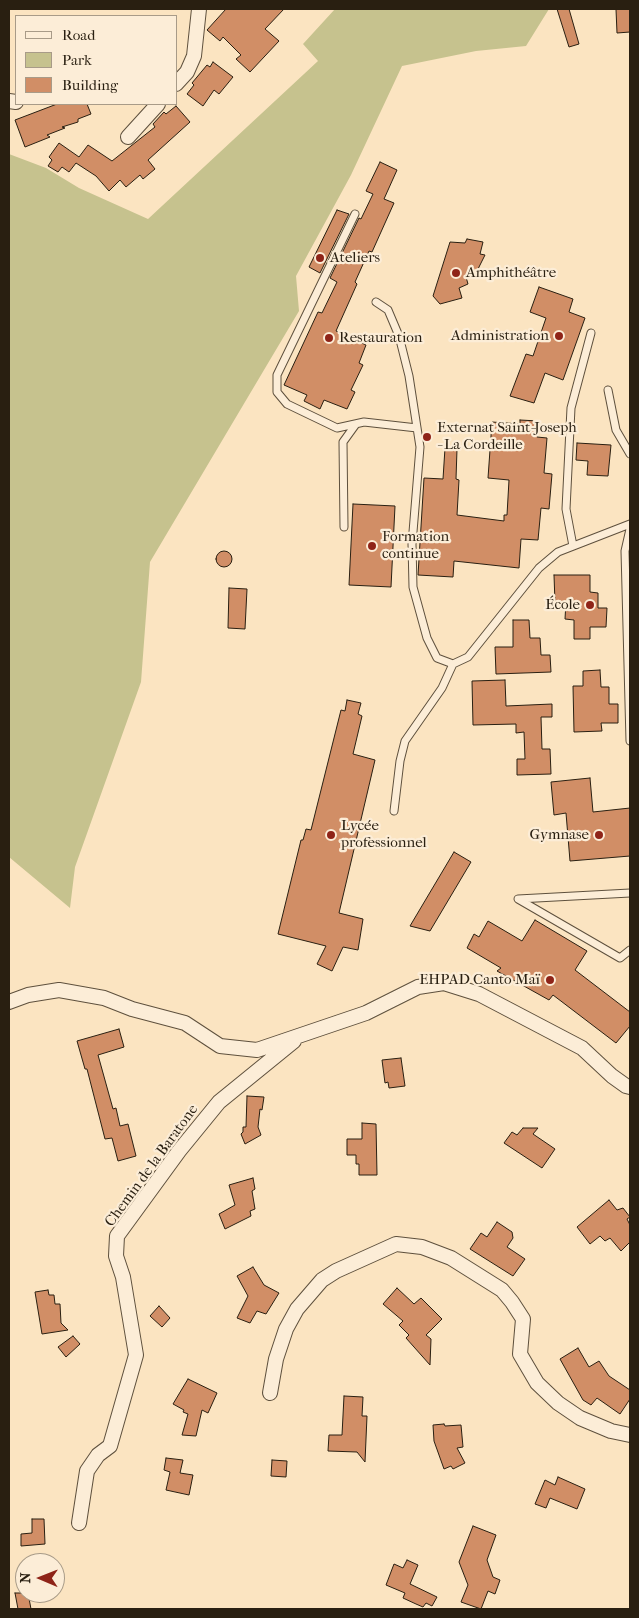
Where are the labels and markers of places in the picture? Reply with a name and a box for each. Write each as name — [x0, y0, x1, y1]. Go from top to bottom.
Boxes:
place label: Ateliers — [330, 249, 380, 267]
marker: Ateliers — [314, 252, 326, 264]
place label: Amphithéâtre — [466, 264, 556, 282]
marker: Amphithéâtre — [450, 267, 462, 279]
place label: Administration — [451, 327, 549, 345]
place label: Restauration — [339, 329, 423, 347]
marker: Administration — [553, 330, 565, 342]
marker: Restauration — [323, 332, 335, 344]
place label: Externat Saint-Joseph - La Cordeille — [437, 419, 577, 454]
marker: Externat Saint-Joseph - La Cordeille — [421, 431, 433, 443]
place label: Formation continue — [382, 528, 449, 563]
marker: Formation continue — [366, 540, 378, 552]
place label: École — [545, 596, 580, 614]
marker: École — [584, 599, 596, 611]
place label: Lycée professionnel — [341, 817, 427, 852]
place label: Gymnase — [529, 826, 589, 844]
marker: Lycée professionnel — [325, 829, 337, 841]
marker: Gymnase — [593, 829, 605, 841]
place label: EHPAD Canto Maï — [419, 971, 540, 989]
marker: EHPAD Canto Maï — [544, 974, 556, 986]

